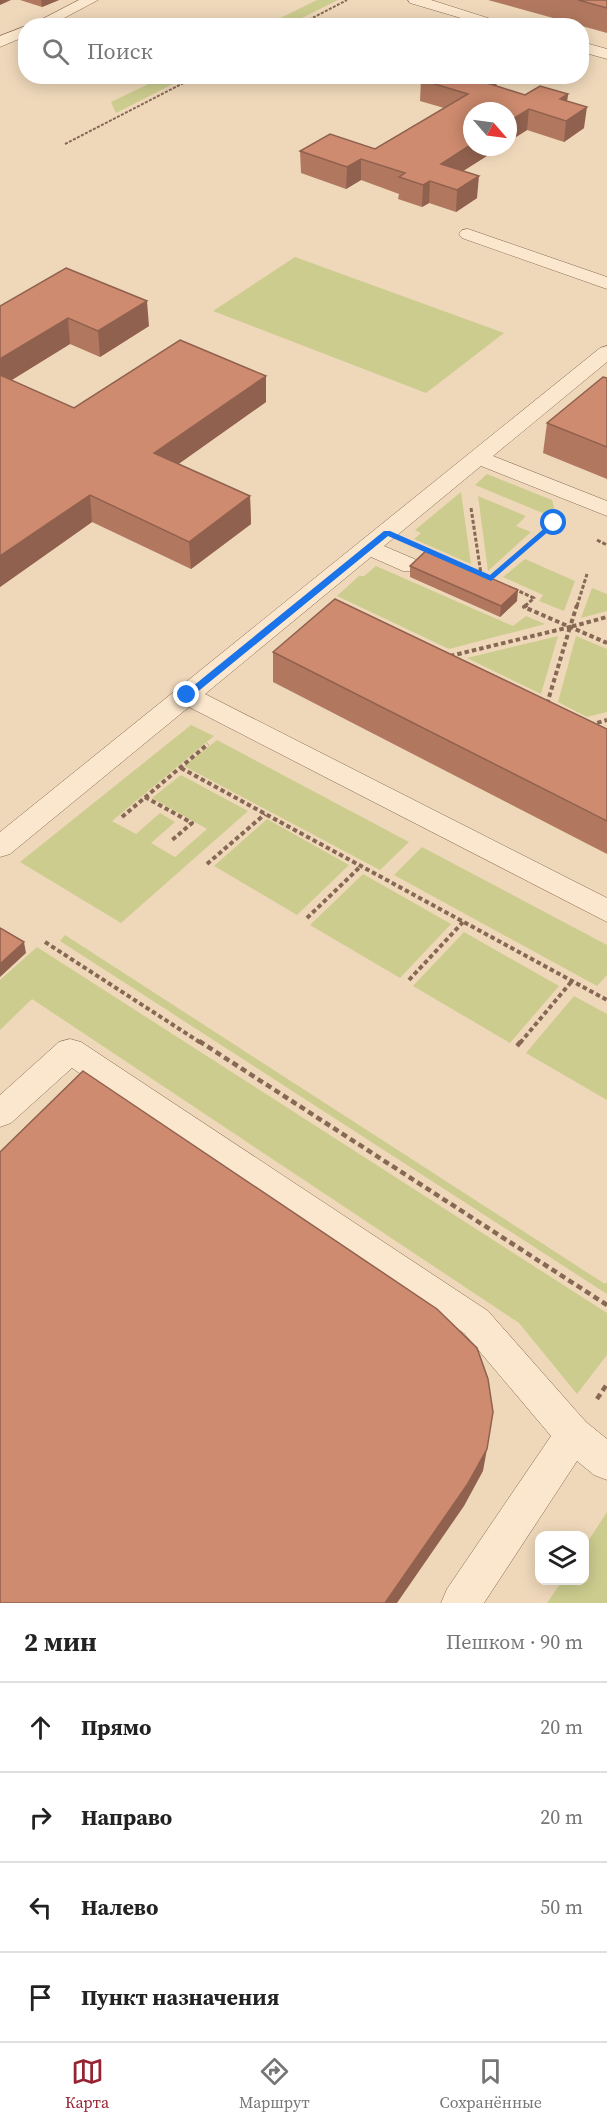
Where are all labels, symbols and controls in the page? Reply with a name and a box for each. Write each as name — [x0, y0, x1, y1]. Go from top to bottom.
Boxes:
search box — [18, 18, 589, 84]
icon: search — [39, 35, 72, 68]
text: Поиск — [87, 36, 153, 66]
north arrow — [463, 102, 517, 156]
route start — [540, 509, 566, 535]
route end — [173, 681, 199, 707]
map controls — [535, 1531, 589, 1585]
button: layers — [535, 1531, 589, 1585]
text: 2 мин — [24, 1624, 97, 1660]
text: Пешком · 90 m — [446, 1628, 583, 1656]
icon: ahead — [24, 1711, 57, 1744]
text: Прямо — [81, 1712, 151, 1742]
text: 20 m — [540, 1713, 583, 1741]
icon: right — [24, 1801, 57, 1834]
text: Направо — [81, 1802, 172, 1832]
text: 20 m — [540, 1803, 583, 1831]
icon: left — [24, 1891, 57, 1924]
text: Налево — [81, 1892, 158, 1922]
text: 50 m — [540, 1893, 583, 1921]
icon: arrive — [24, 1981, 57, 2014]
text: Пункт назначения — [81, 1982, 279, 2012]
tab: Карта — [65, 2055, 109, 2113]
tab: Маршрут — [239, 2055, 310, 2113]
tab: Сохранённые — [440, 2055, 542, 2113]

